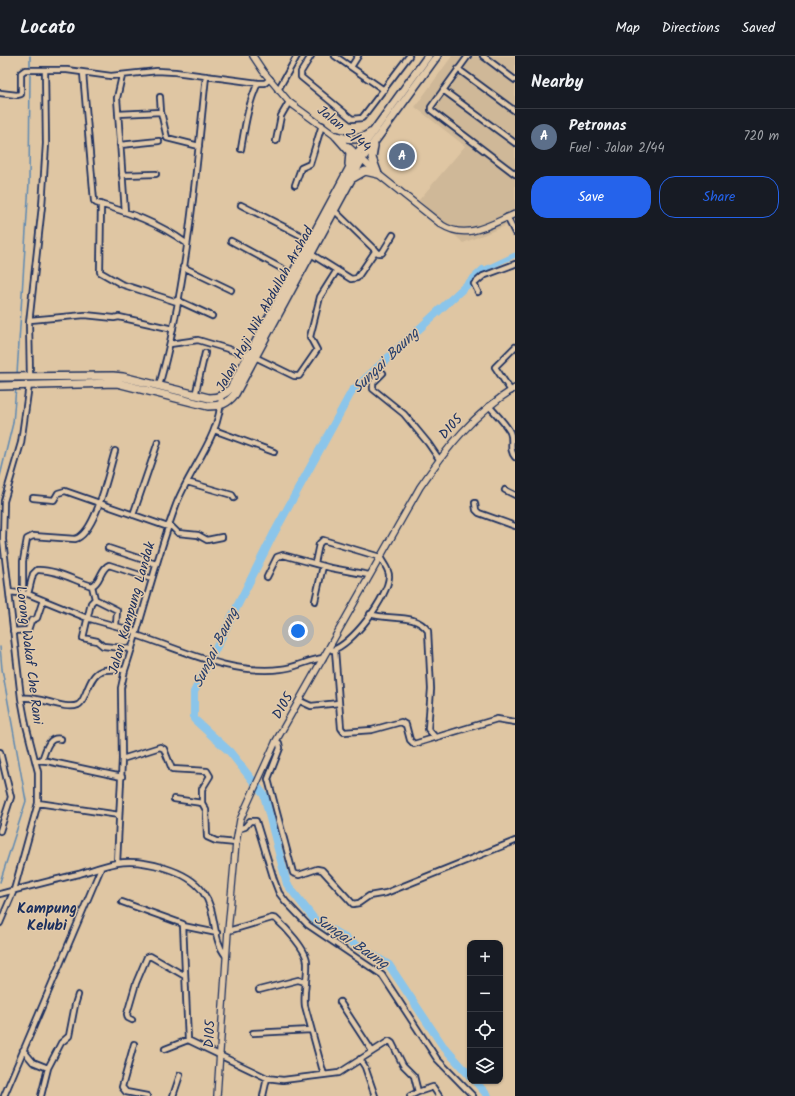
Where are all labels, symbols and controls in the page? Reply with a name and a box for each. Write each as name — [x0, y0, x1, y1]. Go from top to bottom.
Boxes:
text: Locato — [20, 13, 75, 43]
text: Map — [615, 17, 640, 39]
text: Directions — [662, 17, 720, 39]
text: Saved — [742, 17, 775, 39]
text: Nearby — [531, 69, 583, 96]
street label: Jalan 2/44 — [312, 100, 376, 158]
text: Petronas — [569, 114, 627, 138]
text: A — [540, 126, 548, 147]
text: 720 m — [743, 126, 779, 147]
text: Fuel · Jalan 2/44 — [569, 138, 665, 159]
pin: A — [389, 141, 415, 171]
button: Save — [531, 176, 651, 218]
button: Share — [659, 176, 779, 218]
street label: Jalan Haji Nik Abdullah Arshad — [210, 221, 320, 396]
water label: Sungai Baung — [347, 322, 426, 399]
street label: D105 — [433, 408, 470, 445]
street label: Jalan Kampung Landak — [103, 539, 162, 677]
street label: Lorong Wakaf Che Rani — [10, 584, 49, 726]
water label: Sungai Baung — [186, 603, 246, 692]
your location — [288, 621, 308, 641]
street label: D105 — [266, 687, 300, 724]
district label: Kampung Kelubi — [17, 897, 77, 938]
water label: Sungai Baung — [309, 908, 394, 976]
map controls — [467, 940, 503, 1084]
button: + — [467, 940, 503, 976]
button: − — [467, 976, 503, 1012]
button: locate — [467, 1012, 503, 1048]
street label: D105 — [198, 1018, 222, 1049]
button: layers — [467, 1048, 503, 1084]

